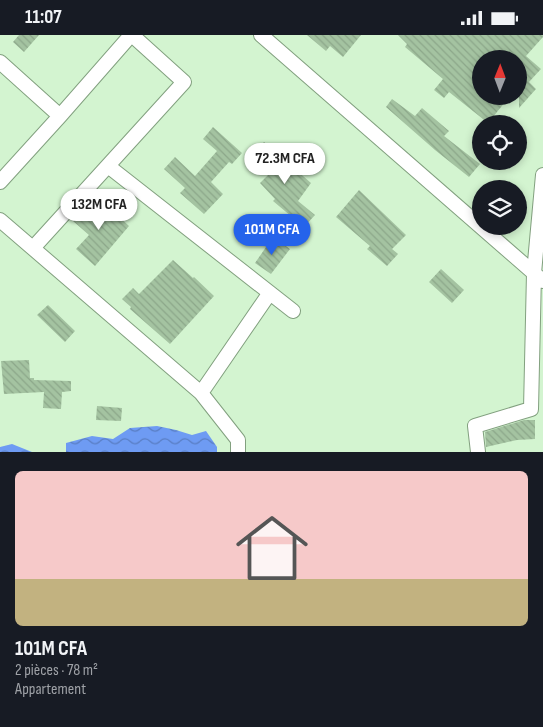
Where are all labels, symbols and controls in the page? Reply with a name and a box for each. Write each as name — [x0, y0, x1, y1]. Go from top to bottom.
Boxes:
text: 11:07 — [25, 6, 61, 29]
north arrow — [472, 50, 528, 105]
map controls — [472, 50, 527, 235]
button: locate — [472, 115, 527, 170]
pin: 72.3M CFA — [228, 143, 342, 185]
text: 72.3M CFA — [255, 149, 315, 168]
button: layers — [472, 180, 527, 235]
pin: 132M CFA — [47, 189, 151, 231]
text: 132M CFA — [71, 195, 127, 214]
pin: 101M CFA — [220, 213, 324, 256]
text: 101M CFA — [245, 220, 299, 239]
icon: home — [227, 503, 317, 593]
text: 101M CFA — [15, 636, 87, 661]
text: 2 pièces · 78 m² — [15, 661, 98, 680]
text: Appartement — [15, 680, 86, 699]

